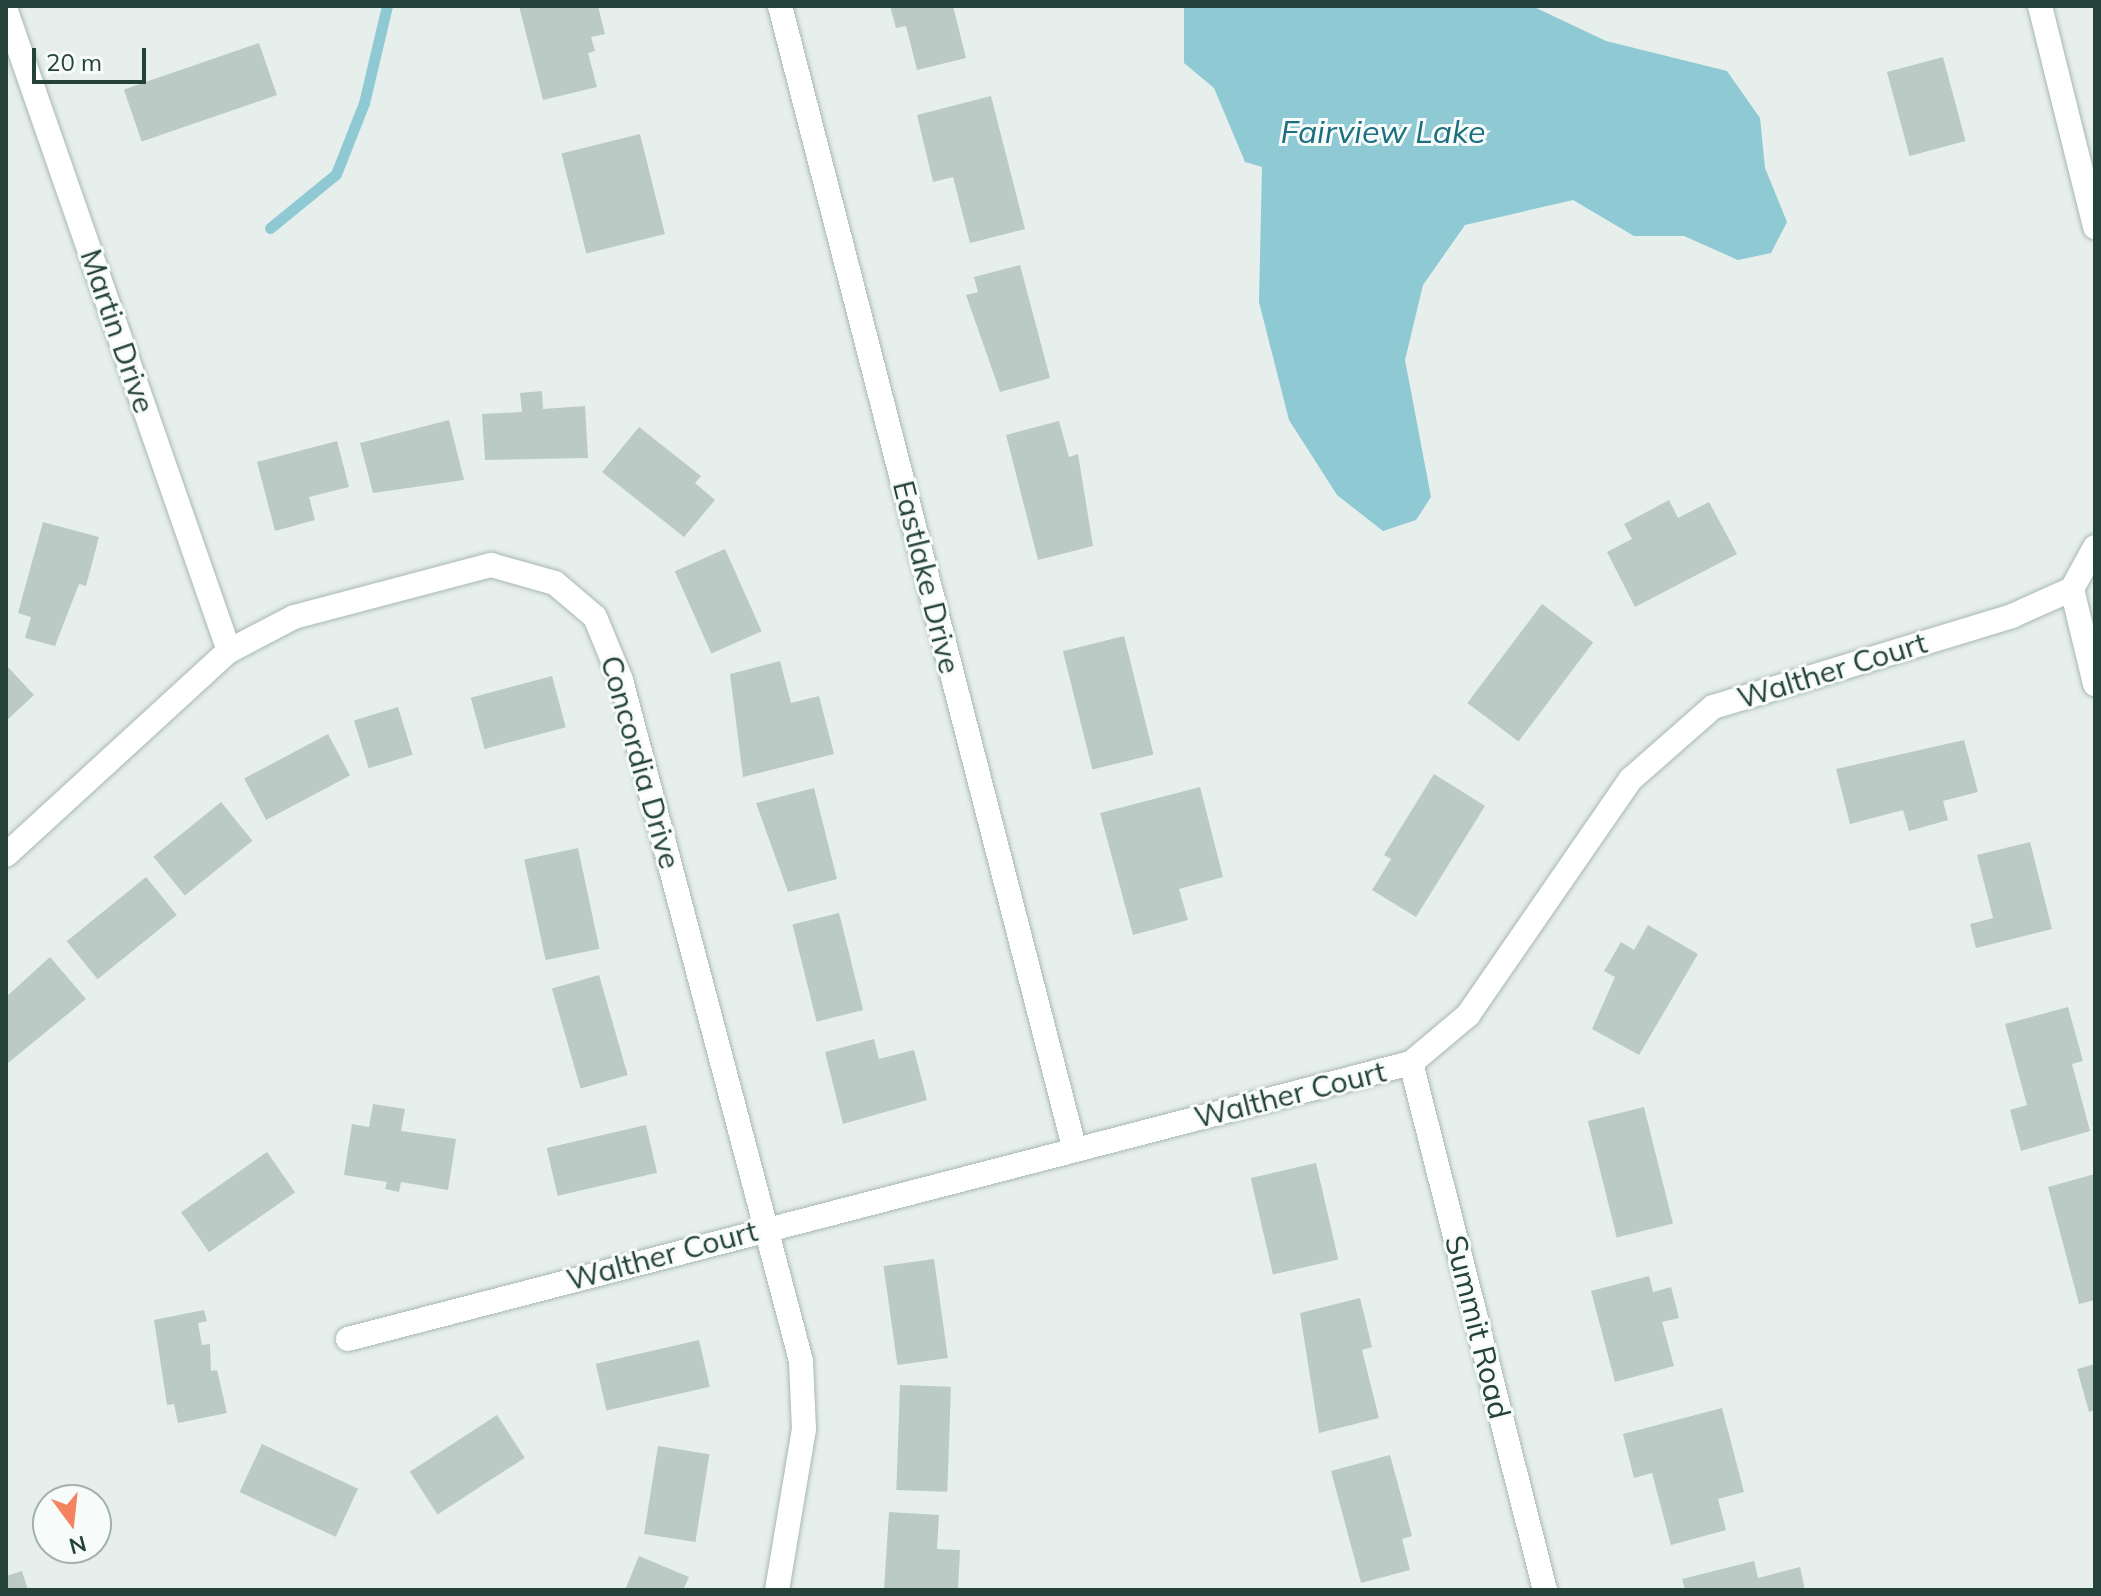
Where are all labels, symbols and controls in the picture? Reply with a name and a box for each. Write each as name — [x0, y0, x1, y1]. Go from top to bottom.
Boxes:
scale bar — [36, 32, 150, 82]
text: 20 m — [46, 47, 102, 77]
water label: Fairview Lake — [1281, 112, 1485, 150]
street label: Martin Drive — [73, 244, 163, 418]
street label: Eastlake Drive — [886, 477, 968, 677]
street label: Walther Court — [1733, 624, 1931, 716]
street label: Concordia Drive — [593, 651, 689, 873]
street label: Walther Court — [1191, 1053, 1389, 1135]
street label: Walther Court — [563, 1212, 761, 1298]
street label: Summit Road — [1438, 1232, 1518, 1422]
north arrow — [32, 1484, 112, 1564]
text: N — [66, 1530, 89, 1561]

